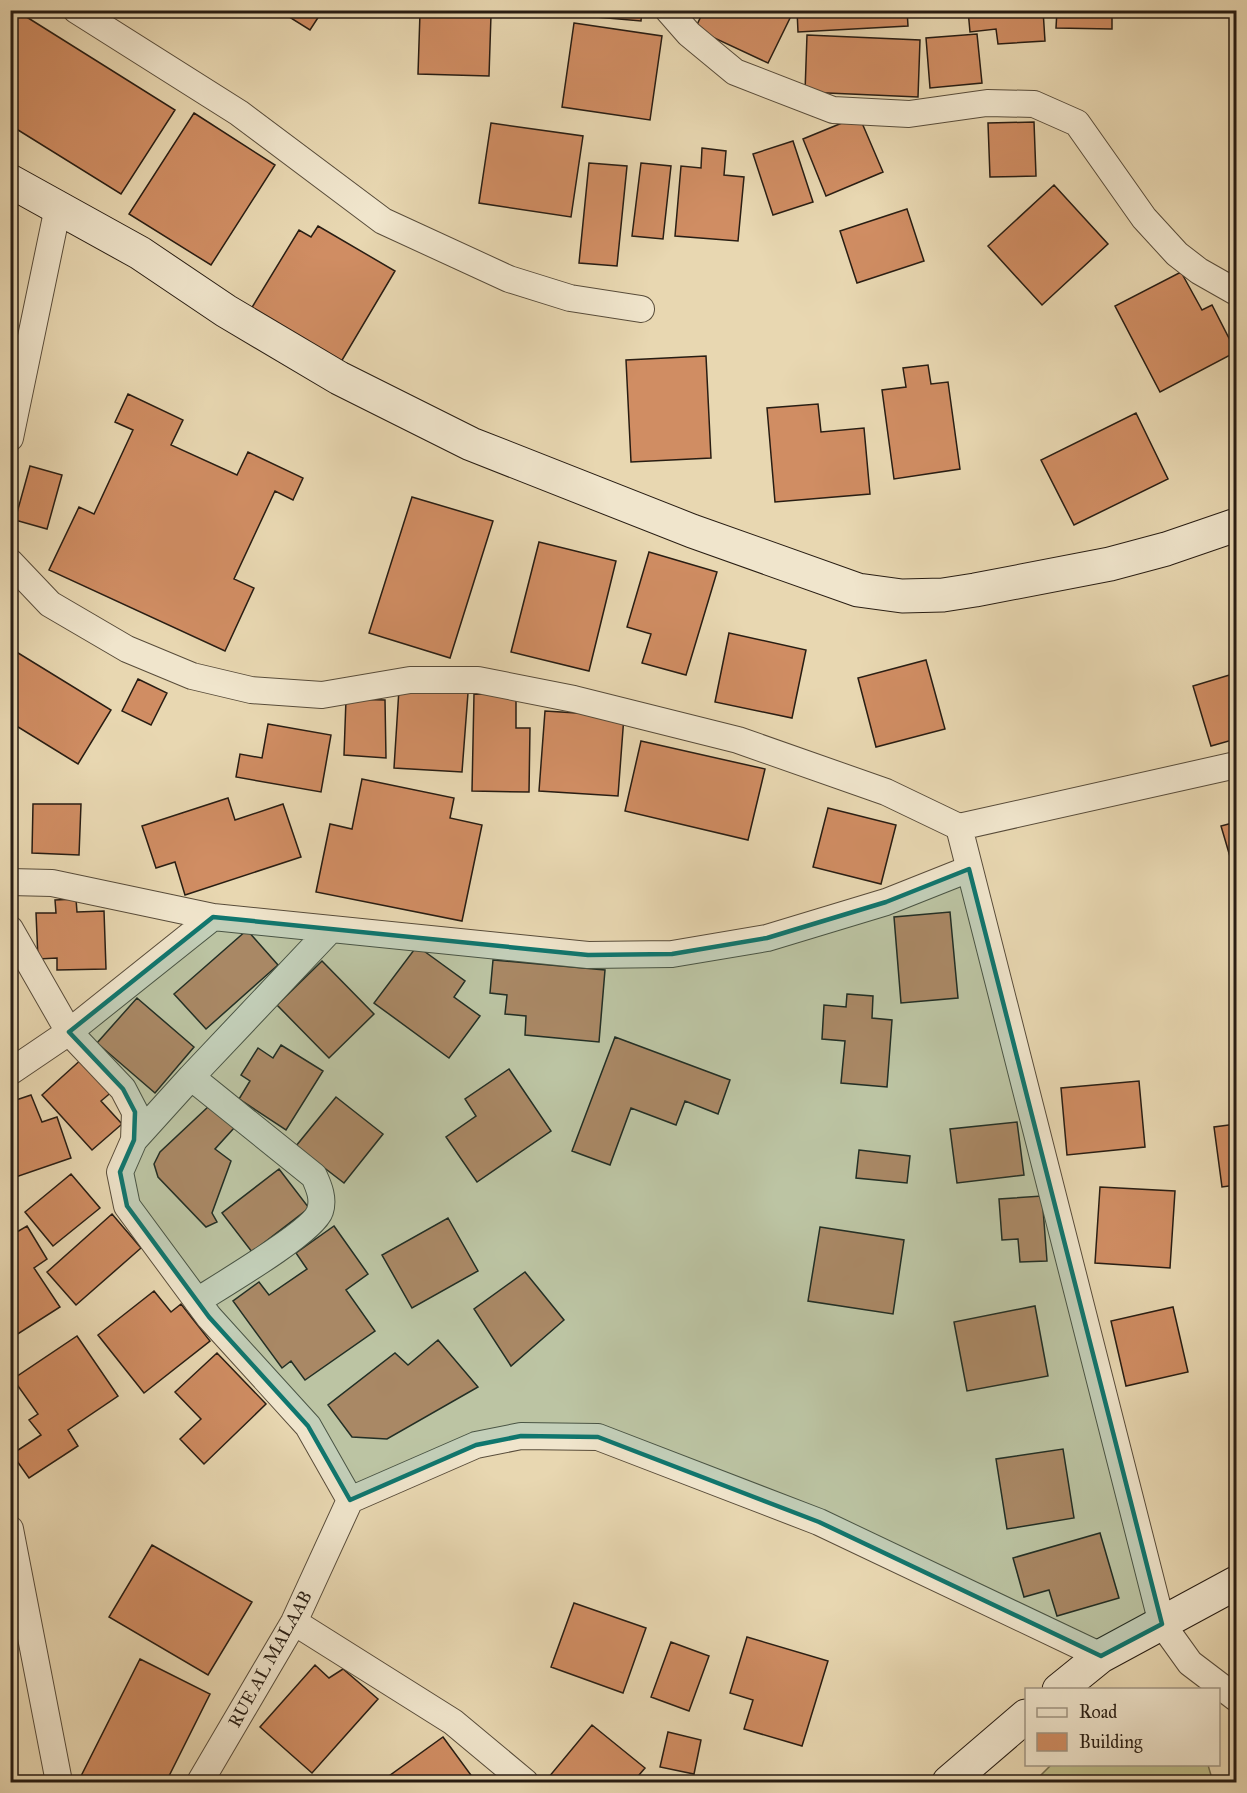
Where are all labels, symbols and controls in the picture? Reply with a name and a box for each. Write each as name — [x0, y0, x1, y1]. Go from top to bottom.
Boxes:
street label: RUE AL MALAAB — [223, 1587, 317, 1731]
legend — [1025, 1688, 1220, 1766]
text: Road — [1079, 1701, 1117, 1723]
text: Building — [1079, 1731, 1143, 1754]

